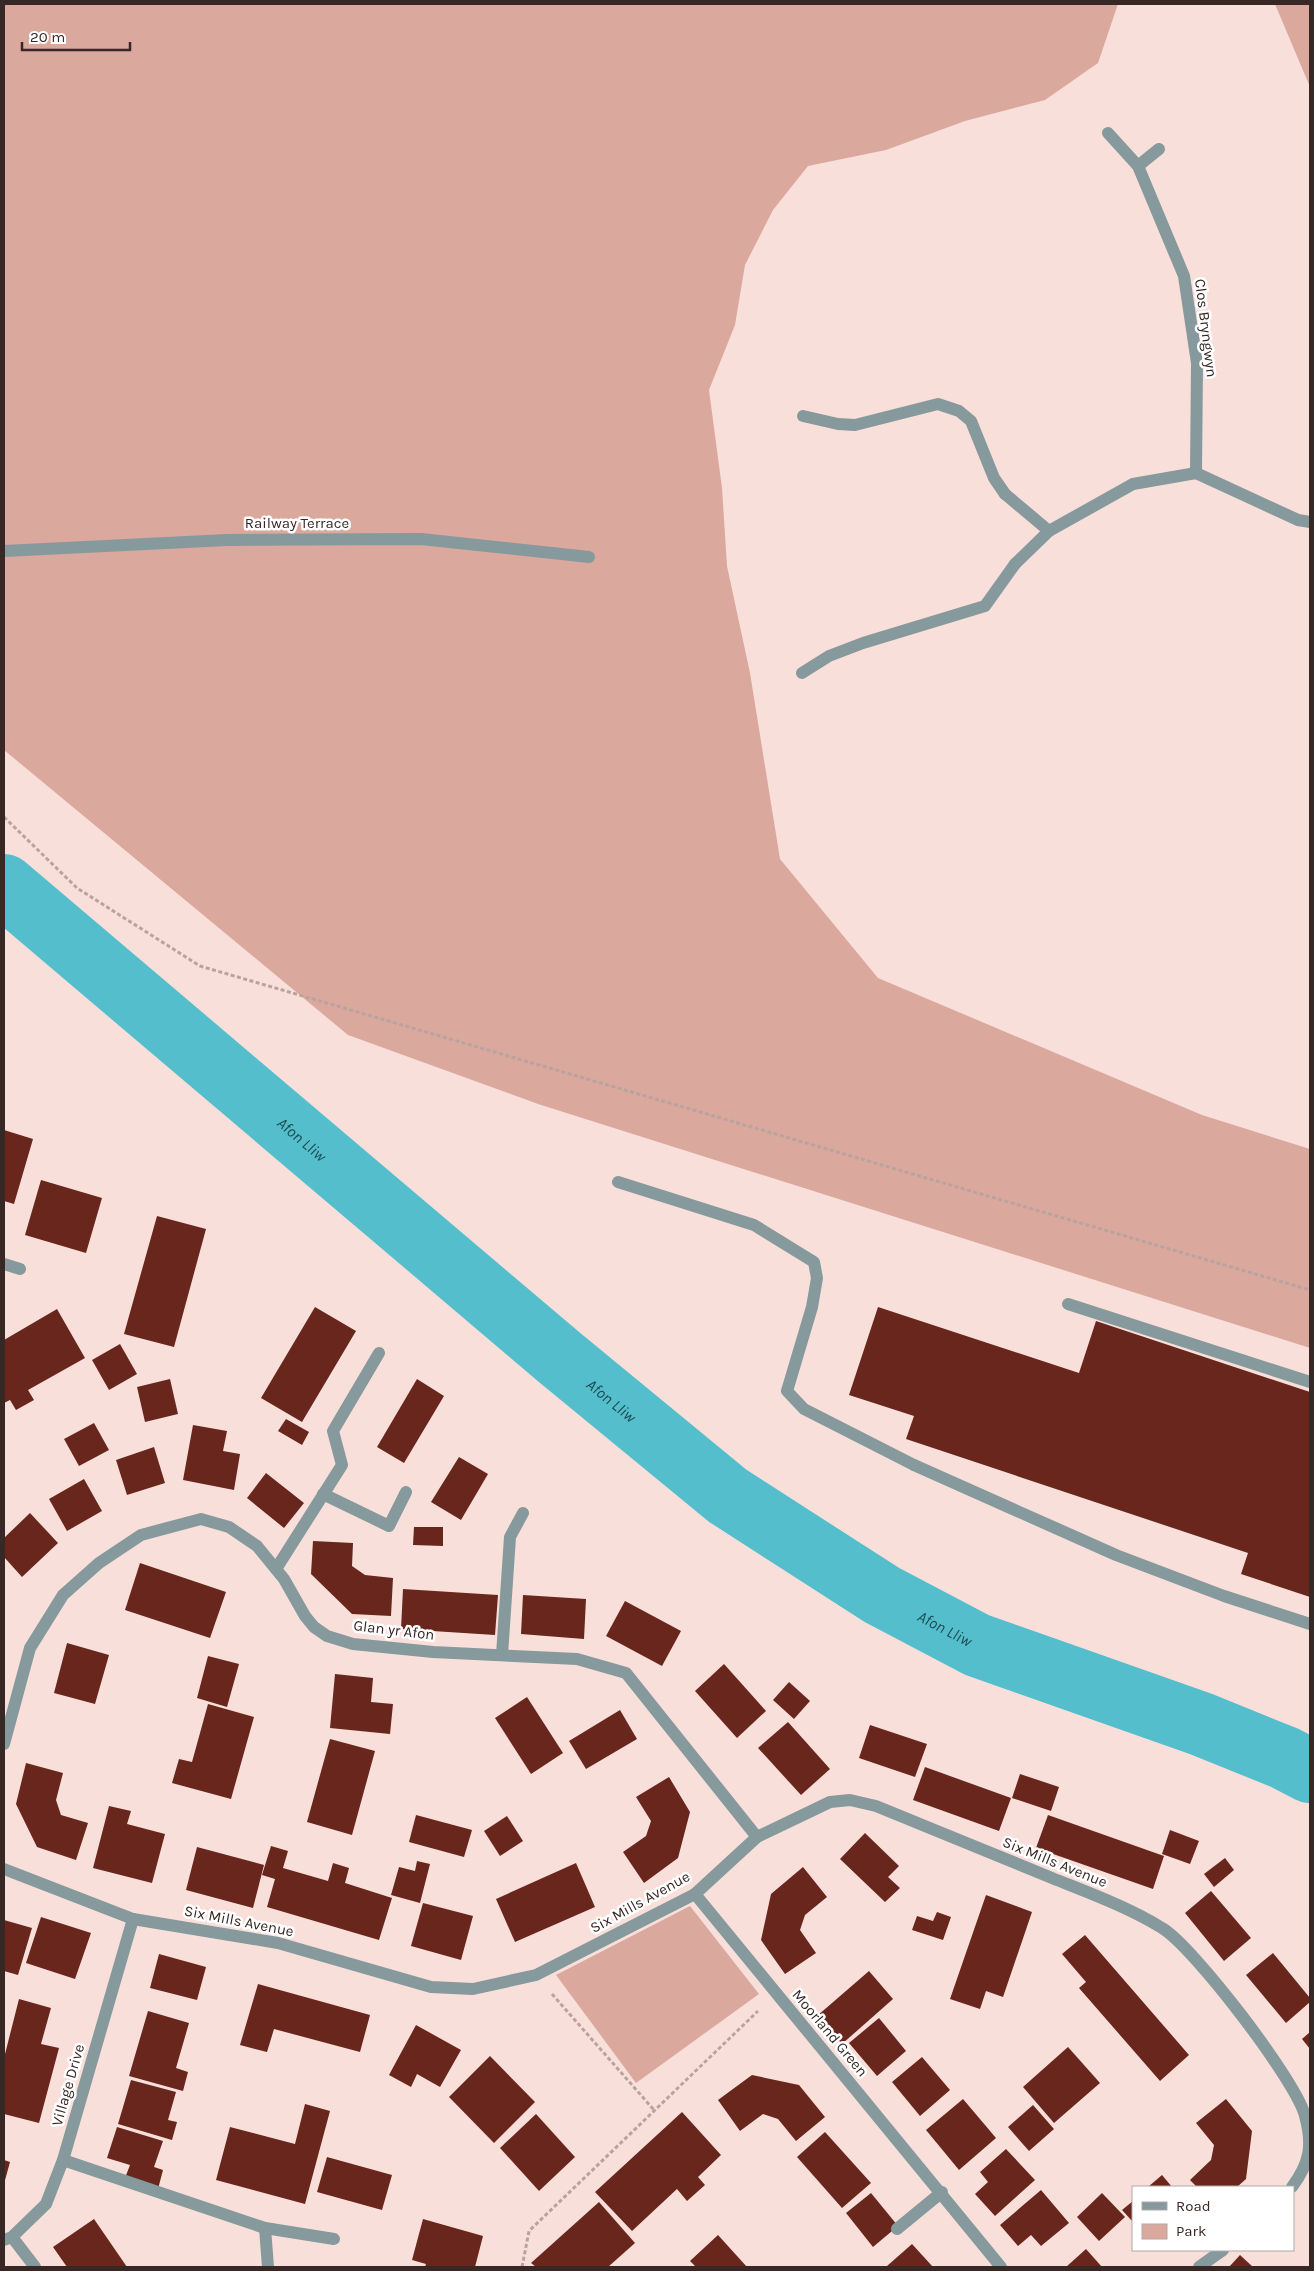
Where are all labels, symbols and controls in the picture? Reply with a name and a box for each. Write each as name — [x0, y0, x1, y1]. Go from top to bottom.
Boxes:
scale bar — [22, 20, 130, 52]
text: 20 m — [30, 28, 65, 46]
street label: Clos Bryngwyn — [1191, 278, 1221, 378]
street label: Railway Terrace — [245, 514, 349, 532]
water label: Afon Lliw — [273, 1113, 331, 1166]
water label: Afon Lliw — [583, 1375, 640, 1427]
water label: Afon Lliw — [914, 1607, 976, 1651]
street label: Glan yr Afon — [352, 1616, 436, 1644]
street label: Six Mills Avenue — [1000, 1833, 1110, 1891]
street label: Six Mills Avenue — [587, 1867, 693, 1937]
street label: Six Mills Avenue — [183, 1902, 295, 1940]
street label: Moorland Green — [788, 1986, 872, 2080]
street label: Village Drive — [48, 2042, 88, 2128]
legend — [1132, 2186, 1294, 2251]
text: Road — [1176, 2197, 1211, 2215]
text: Park — [1176, 2222, 1206, 2240]

